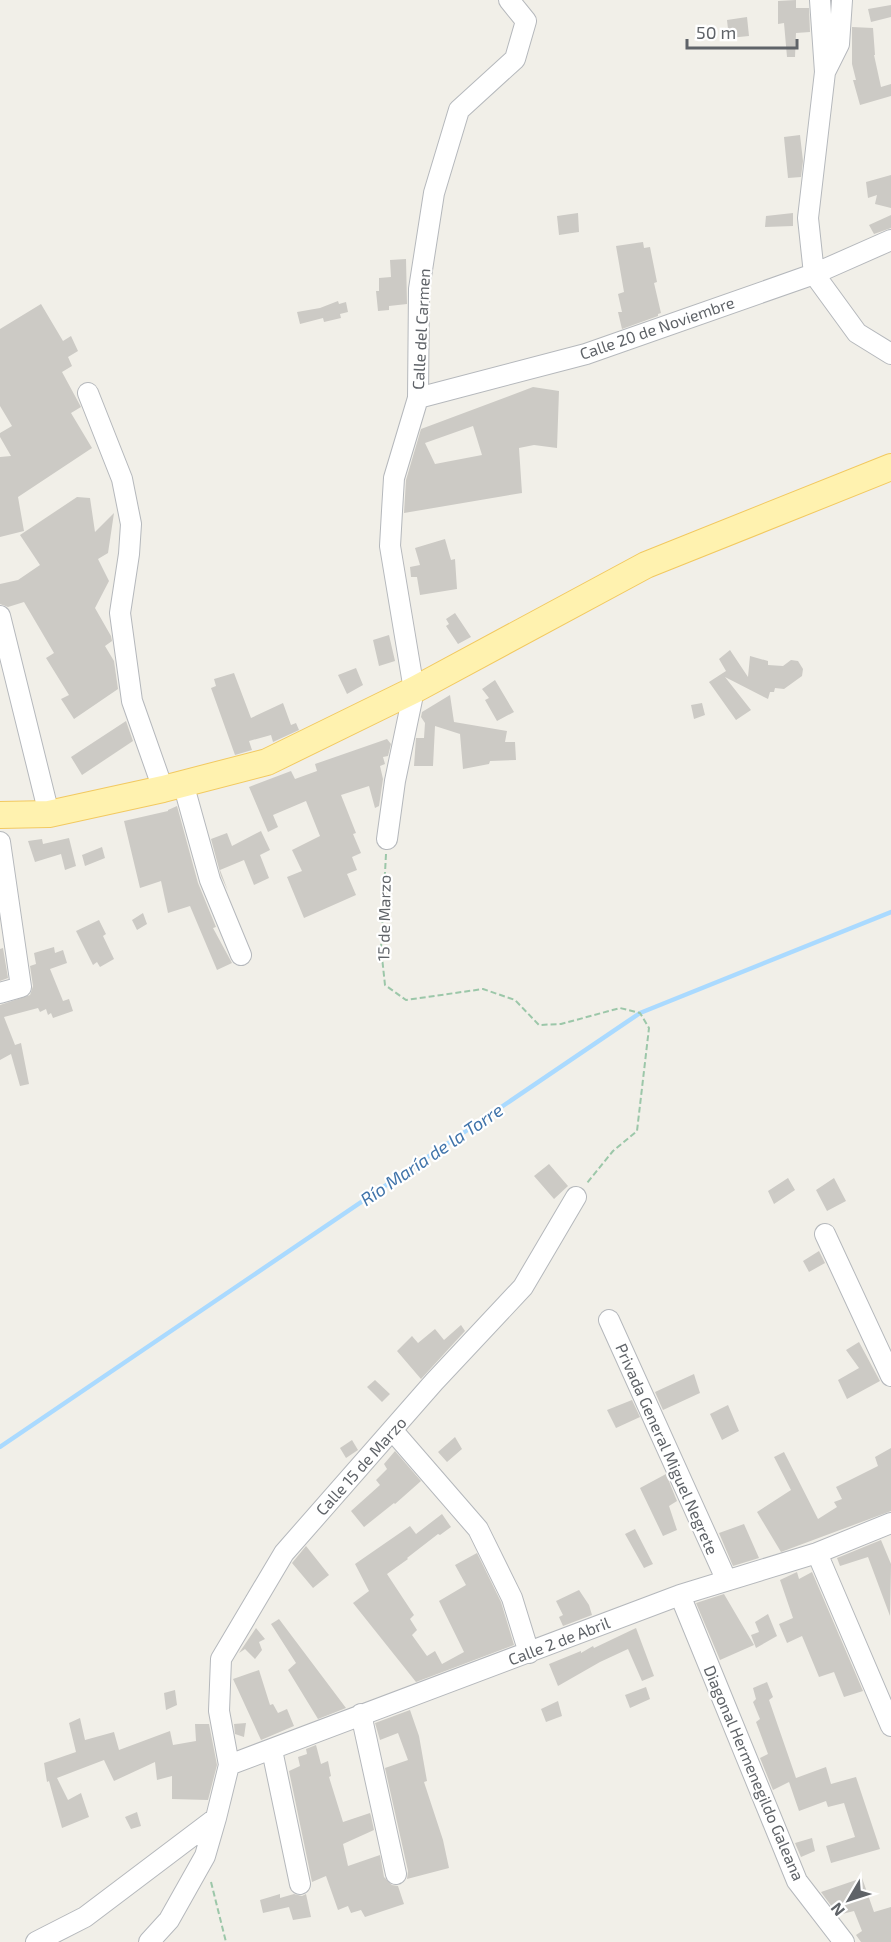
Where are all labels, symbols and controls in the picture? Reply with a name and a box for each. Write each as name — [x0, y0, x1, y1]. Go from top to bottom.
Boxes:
scale bar — [687, 12, 796, 50]
text: 50 m — [696, 21, 736, 43]
street label: Calle del Carmen — [408, 268, 433, 390]
street label: Calle 20 de Noviembre — [577, 292, 737, 363]
street label: 15 de Marzo — [373, 875, 394, 961]
water label: Río María de la Torre — [356, 1098, 507, 1210]
street label: Privada General Miguel Negrete — [612, 1340, 723, 1557]
street label: Calle 15 de Marzo — [311, 1413, 410, 1519]
street label: Calle 2 de Abril — [505, 1612, 613, 1669]
street label: Diagonal Hermenegildo Galeana — [700, 1662, 809, 1883]
north arrow — [819, 1870, 879, 1930]
text: N — [826, 1899, 848, 1920]

